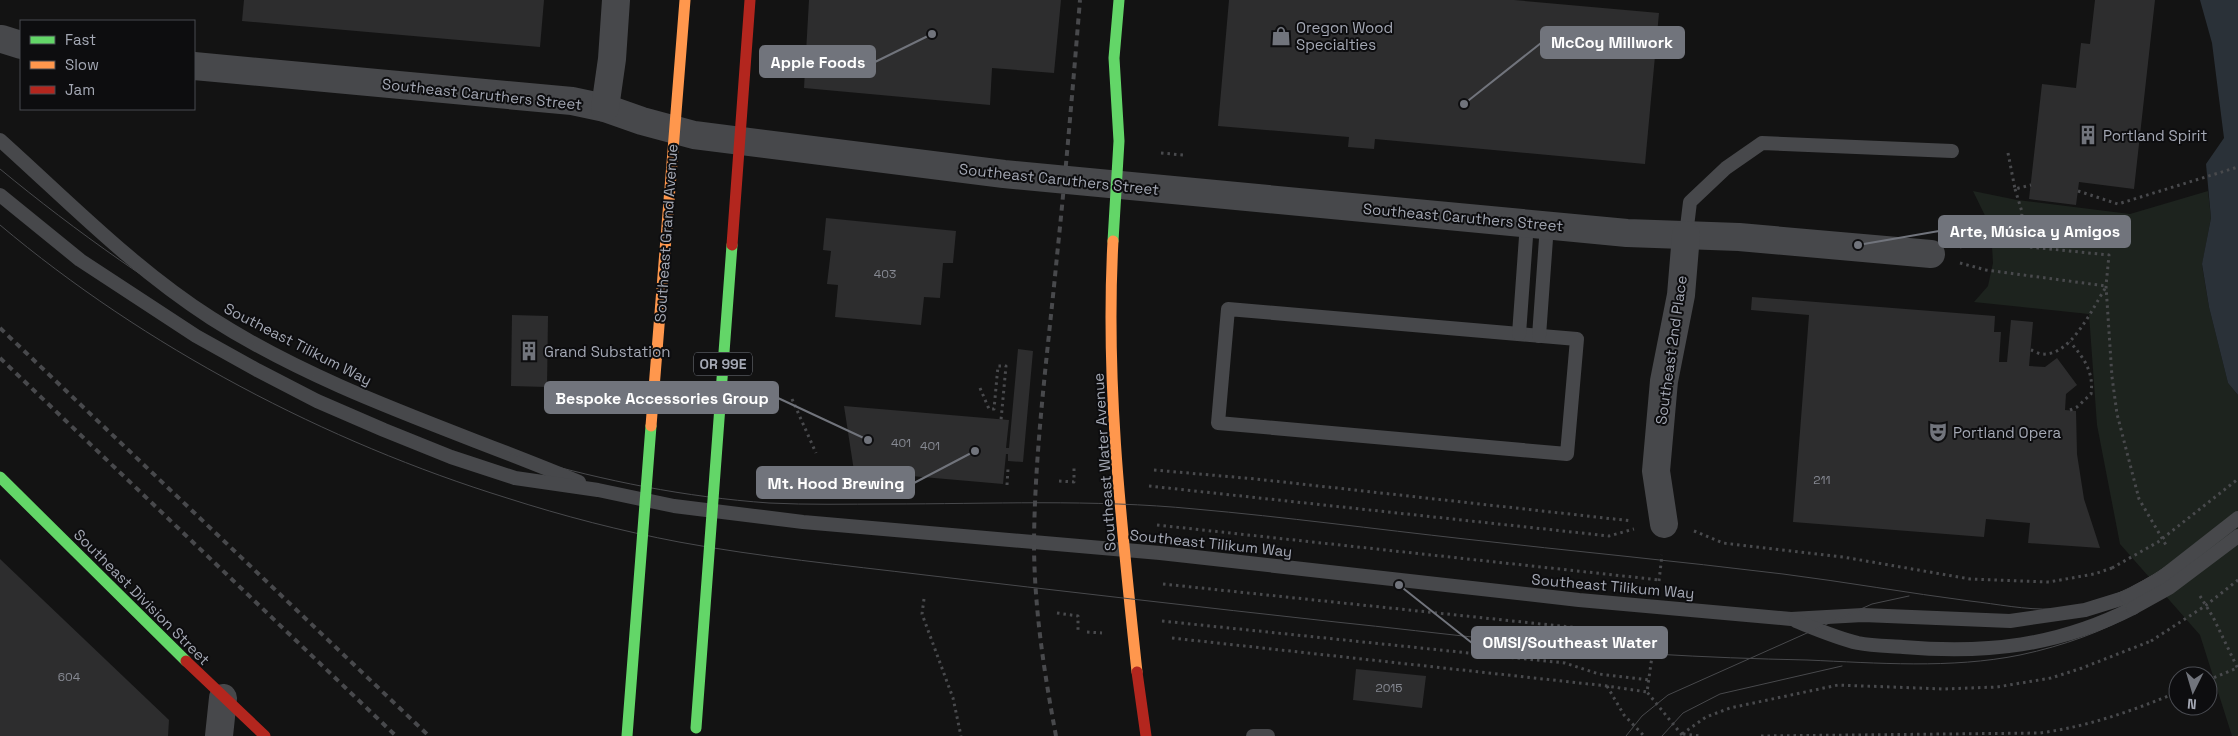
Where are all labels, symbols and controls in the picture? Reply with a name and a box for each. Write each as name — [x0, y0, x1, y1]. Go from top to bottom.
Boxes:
place label: Oregon Wood Specialties — [1296, 18, 1393, 54]
legend — [20, 20, 195, 110]
shop icon: Oregon Wood Specialties — [1270, 25, 1292, 47]
callout: McCoy Millwork — [1541, 27, 1684, 58]
text: Fast — [65, 30, 96, 49]
text: McCoy Millwork — [1551, 32, 1673, 53]
callout: Apple Foods — [760, 46, 875, 77]
text: Apple Foods — [771, 52, 865, 73]
text: Slow — [65, 55, 99, 74]
street label: Southeast Caruthers Street — [381, 74, 583, 114]
text: Jam — [65, 80, 95, 99]
building icon: Portland Spirit — [2077, 124, 2099, 146]
place label: Portland Spirit — [2103, 126, 2207, 145]
street label: Southeast Grand Avenue — [650, 143, 682, 323]
street label: Southeast Caruthers Street — [958, 159, 1160, 199]
street label: Southeast Caruthers Street — [1362, 199, 1564, 235]
callout: Arte, Música y Amigos — [1939, 216, 2130, 247]
text: Arte, Música y Amigos — [1950, 221, 2120, 242]
house number: 403 — [874, 266, 896, 282]
street label: Southeast 2nd Place — [1651, 274, 1691, 426]
street label: Southeast Tilikum Way — [221, 298, 375, 390]
building icon: Grand Substation — [518, 340, 540, 362]
place label: Grand Substation — [544, 342, 670, 361]
road number: OR 99E — [694, 352, 752, 376]
street label: Southeast Water Avenue — [1088, 372, 1120, 552]
callout: Bespoke Accessories Group — [545, 382, 778, 413]
text: Bespoke Accessories Group — [555, 388, 769, 409]
theatre icon: Portland Opera — [1927, 421, 1949, 443]
place label: Portland Opera — [1953, 423, 2062, 442]
house number: 401 — [891, 435, 911, 451]
house number: 401 — [920, 438, 940, 454]
callout: Mt. Hood Brewing — [757, 467, 914, 498]
house number: 211 — [1813, 472, 1831, 488]
text: Mt. Hood Brewing — [768, 473, 904, 494]
street label: Southeast Division Street — [70, 525, 214, 669]
street label: Southeast Tilikum Way — [1129, 525, 1293, 561]
street label: Southeast Tilikum Way — [1531, 569, 1695, 603]
callout: OMSI/Southeast Water — [1472, 627, 1667, 658]
text: OMSI/Southeast Water — [1483, 632, 1657, 653]
north arrow — [2168, 666, 2218, 716]
house number: 604 — [58, 669, 81, 685]
house number: 2015 — [1375, 680, 1403, 696]
text: N — [2186, 695, 2197, 713]

